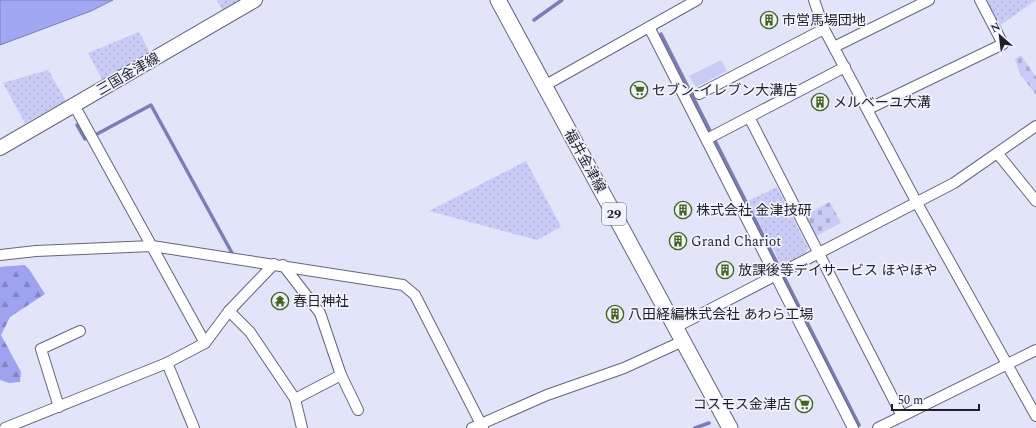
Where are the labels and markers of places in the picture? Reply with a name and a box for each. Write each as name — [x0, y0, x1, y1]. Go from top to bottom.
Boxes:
building icon: 市営馬場団地 — [759, 10, 779, 30]
place label: 市営馬場団地 — [782, 10, 866, 31]
supermarket icon: セブン-イレブン大溝店 — [629, 80, 649, 100]
place label: セブン-イレブン大溝店 — [652, 80, 797, 101]
building icon: メルベーユ大溝 — [810, 92, 830, 112]
place label: メルベーユ大溝 — [833, 92, 931, 113]
building icon: 株式会社 金津技研 — [673, 200, 693, 220]
place label: 株式会社 金津技研 — [696, 200, 812, 221]
building icon: Grand Chariot — [668, 231, 688, 251]
place label: Grand Chariot — [691, 231, 781, 252]
building icon: 放課後等デイサービス ほやほや — [715, 260, 735, 280]
place label: 放課後等デイサービス ほやほや — [738, 260, 938, 281]
temple icon: 春日神社 — [270, 291, 290, 311]
place label: 春日神社 — [293, 291, 349, 312]
building icon: 八田経編株式会社 あわら工場 — [605, 304, 625, 324]
place label: 八田経編株式会社 あわら工場 — [628, 304, 814, 325]
place label: コスモス金津店 — [693, 394, 791, 415]
supermarket icon: コスモス金津店 — [794, 394, 814, 414]

